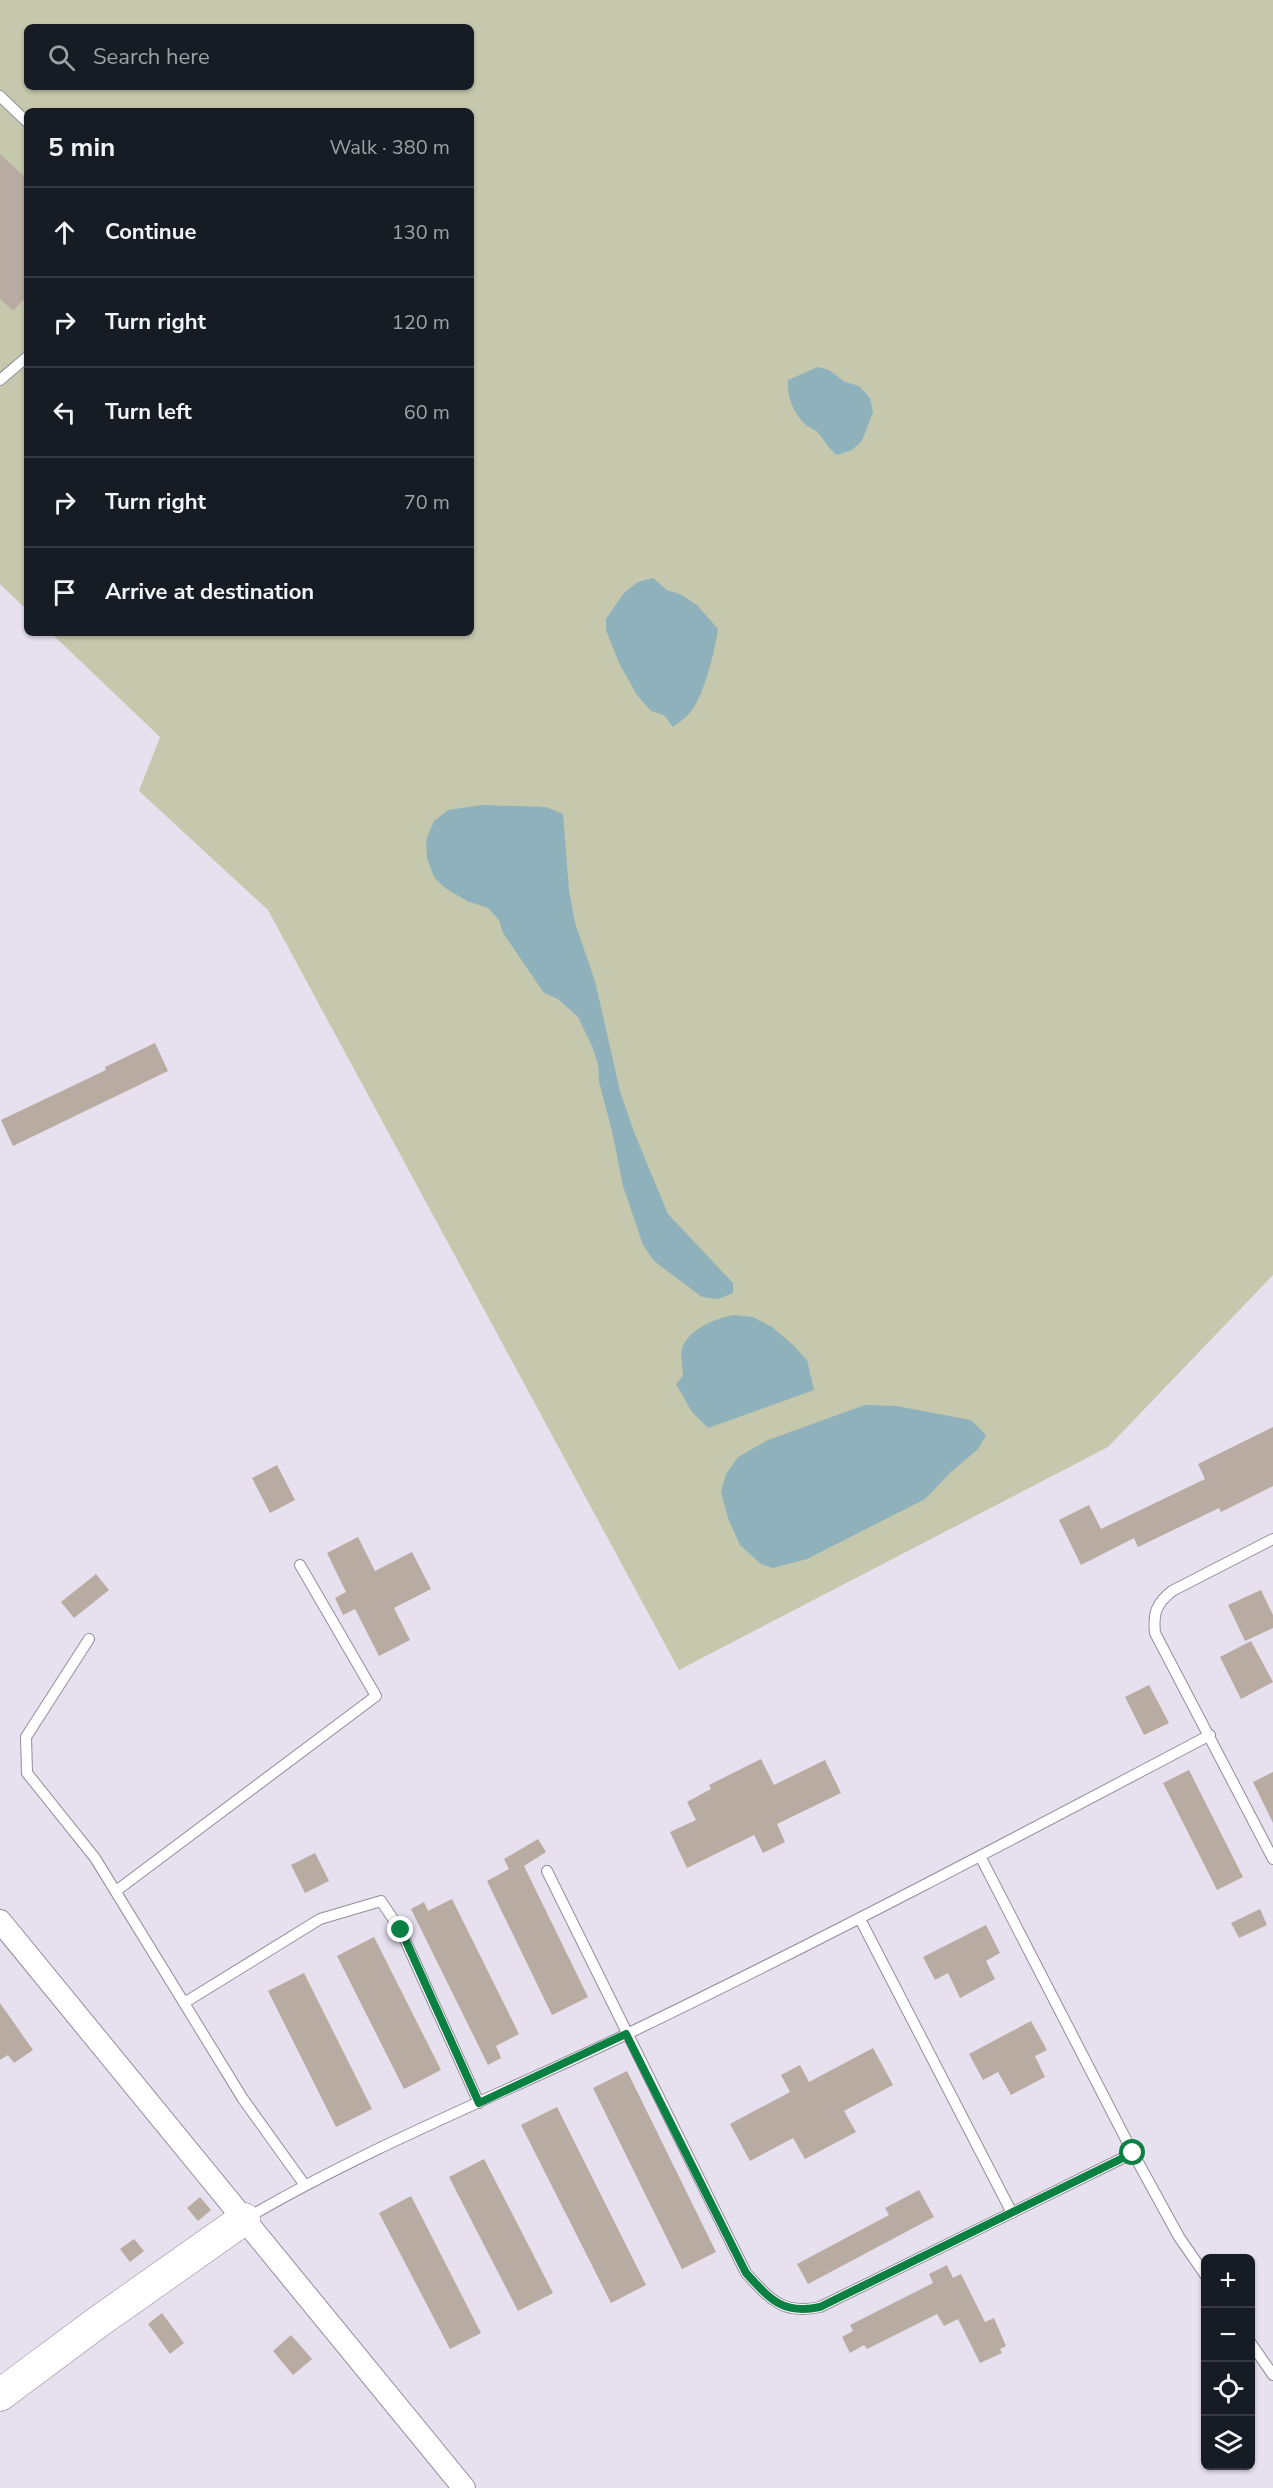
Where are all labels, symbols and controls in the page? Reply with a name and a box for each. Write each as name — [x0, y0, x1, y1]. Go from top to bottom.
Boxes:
search box — [24, 24, 474, 90]
icon: search — [45, 41, 78, 74]
text: Search here — [93, 42, 210, 72]
text: 5 min — [48, 130, 115, 165]
text: Walk · 380 m — [330, 134, 450, 161]
icon: ahead — [48, 216, 81, 249]
text: Continue — [105, 217, 196, 247]
text: 130 m — [392, 219, 450, 246]
icon: right — [48, 306, 81, 339]
text: Turn right — [105, 307, 206, 337]
text: 120 m — [392, 309, 450, 336]
icon: left — [48, 396, 81, 429]
text: Turn left — [105, 397, 192, 427]
text: 60 m — [404, 399, 450, 426]
icon: right — [48, 486, 81, 519]
text: Turn right — [105, 487, 206, 517]
text: 70 m — [404, 489, 450, 516]
icon: arrive — [48, 576, 81, 609]
text: Arrive at destination — [105, 577, 314, 607]
route end — [387, 1916, 413, 1942]
route start — [1119, 2139, 1145, 2165]
map controls — [1201, 2254, 1255, 2470]
button: + — [1201, 2254, 1255, 2308]
button: − — [1201, 2308, 1255, 2362]
button: locate — [1201, 2362, 1255, 2416]
button: layers — [1201, 2416, 1255, 2470]

